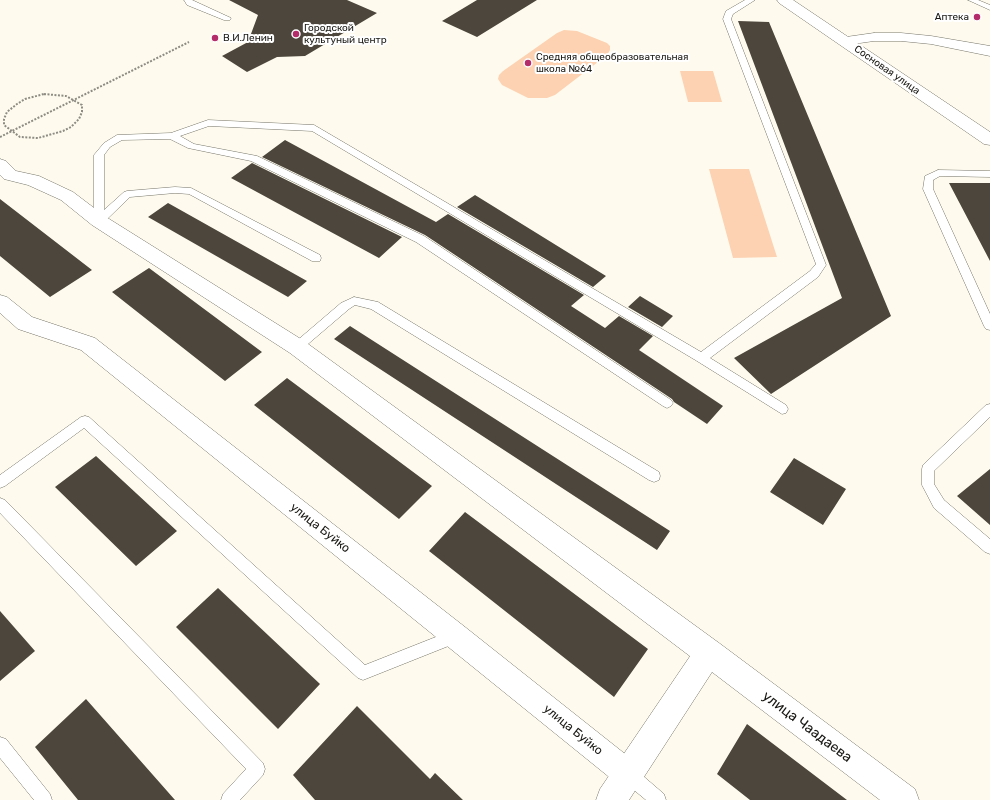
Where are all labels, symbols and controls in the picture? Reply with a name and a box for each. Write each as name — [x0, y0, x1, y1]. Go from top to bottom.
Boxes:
place label: Аптека — [935, 11, 969, 23]
marker: Аптека — [972, 12, 982, 22]
place label: Городской культуный центр — [304, 22, 387, 46]
marker: Городской культуный центр — [291, 29, 301, 39]
place label: В.И.Ленин — [223, 32, 273, 44]
marker: В.И.Ленин — [210, 33, 220, 43]
street label: Сосновая улица — [852, 43, 922, 97]
place label: Средняя общеобразовательная школа №64 — [536, 51, 688, 74]
marker: Средняя общеобразовательная школа №64 — [523, 58, 533, 68]
street label: улица Буйко — [287, 500, 353, 556]
street label: улица Чаадаева — [759, 688, 855, 766]
street label: улица Буйко — [540, 702, 606, 758]

